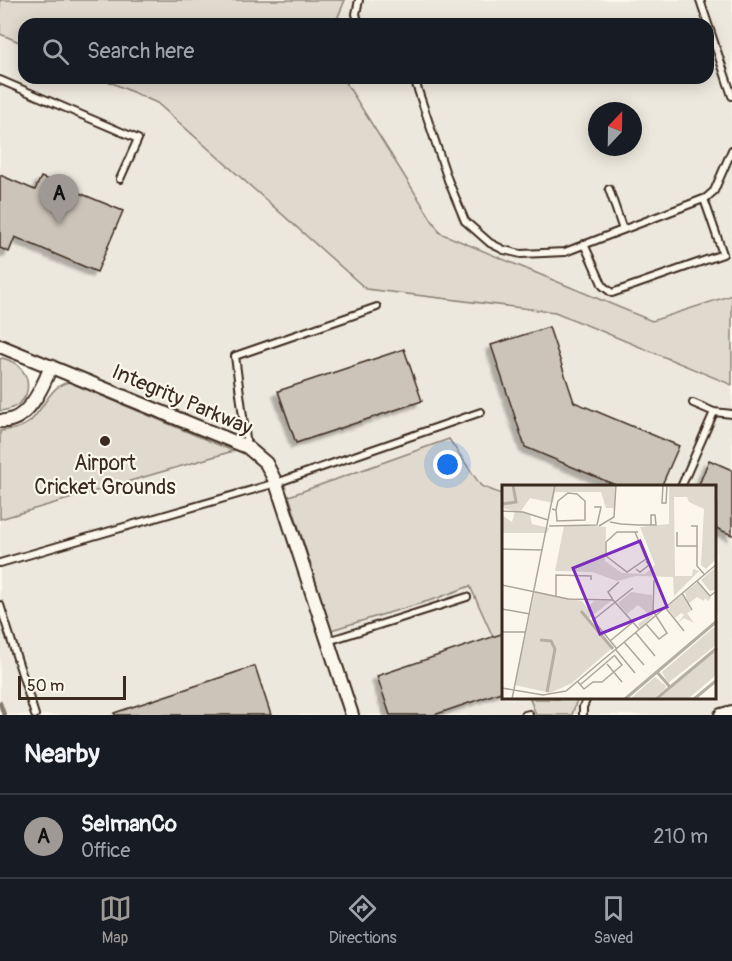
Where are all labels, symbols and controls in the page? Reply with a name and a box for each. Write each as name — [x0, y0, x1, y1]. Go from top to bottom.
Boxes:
search box — [18, 18, 714, 84]
icon: search — [39, 35, 72, 68]
text: Search here — [87, 37, 194, 65]
north arrow — [588, 102, 642, 156]
pin: A — [40, 174, 78, 224]
street label: Integrity Parkway — [108, 358, 256, 442]
marker: Airport Cricket Grounds — [98, 434, 112, 448]
place label: Airport Cricket Grounds — [34, 450, 176, 501]
your location — [433, 450, 462, 479]
inset map — [502, 485, 717, 700]
scale bar — [18, 673, 126, 700]
text: 50 m — [27, 676, 64, 696]
text: Nearby — [24, 738, 100, 770]
text: SelmanCo — [81, 810, 177, 838]
text: A — [37, 824, 50, 849]
text: 210 m — [653, 824, 708, 849]
text: Office — [81, 838, 130, 863]
tab: Map — [99, 892, 132, 948]
tab: Directions — [329, 892, 397, 948]
tab: Saved — [594, 892, 633, 948]

